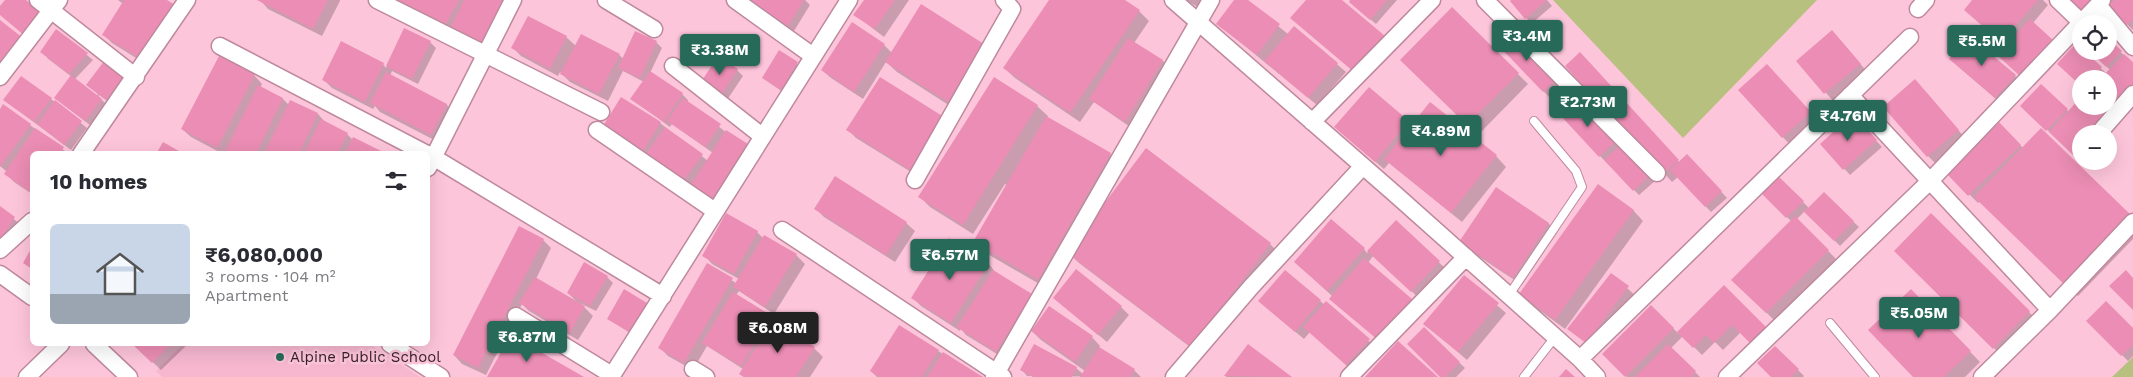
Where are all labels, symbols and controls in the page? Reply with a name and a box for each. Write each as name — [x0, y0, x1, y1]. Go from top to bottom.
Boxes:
map controls — [2072, 15, 2117, 170]
button: locate — [2072, 15, 2117, 60]
pin: ₹3.4M — [1492, 20, 1562, 62]
pin: ₹5.5M — [1947, 24, 2017, 67]
text: ₹3.4M — [1503, 26, 1551, 45]
text: ₹5.5M — [1958, 31, 2006, 50]
pin: ₹3.38M — [679, 34, 761, 76]
text: ₹3.38M — [691, 40, 749, 59]
button: + — [2072, 70, 2117, 115]
pin: ₹2.73M — [1547, 86, 1629, 128]
text: ₹2.73M — [1560, 92, 1616, 111]
pin: ₹4.76M — [1807, 100, 1889, 142]
text: ₹4.76M — [1820, 106, 1876, 125]
pin: ₹4.89M — [1400, 114, 1482, 157]
text: ₹4.89M — [1412, 121, 1470, 140]
button: − — [2072, 125, 2117, 170]
icon: filters — [382, 167, 410, 195]
text: 10 homes — [50, 169, 147, 194]
pin: ₹6.57M — [909, 238, 991, 281]
text: ₹6,080,000 — [205, 242, 323, 267]
icon: home — [90, 244, 150, 304]
text: ₹6.57M — [921, 245, 979, 264]
text: 3 rooms · 104 m² — [205, 267, 336, 286]
text: Apartment — [205, 286, 288, 305]
pin: ₹5.05M — [1878, 296, 1960, 339]
text: ₹5.05M — [1890, 303, 1948, 322]
pin: ₹6.08M — [737, 312, 819, 354]
text: ₹6.08M — [749, 318, 807, 337]
pin: ₹6.87M — [486, 320, 568, 363]
text: ₹6.87M — [498, 327, 556, 346]
place label: Alpine Public School — [290, 348, 441, 366]
marker: Alpine Public School — [274, 351, 286, 363]

